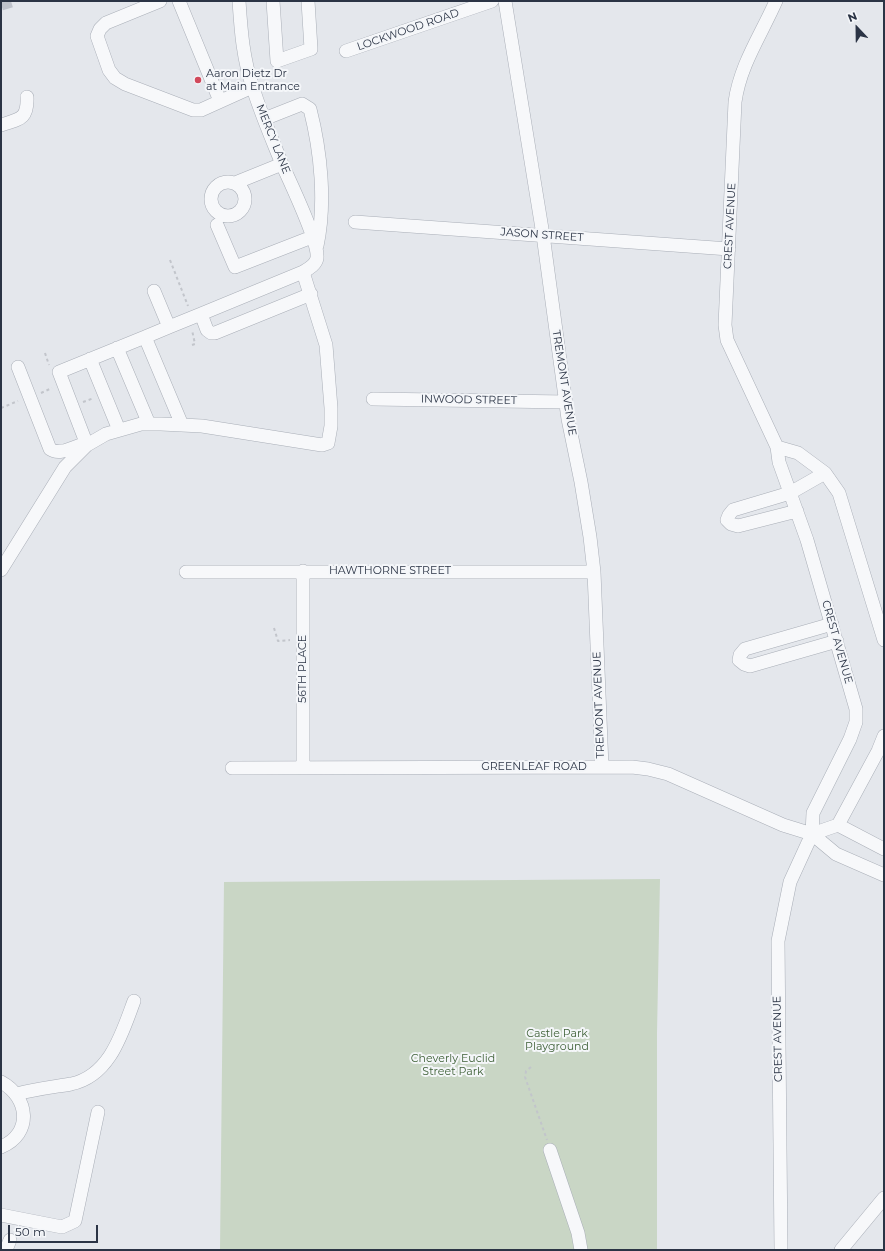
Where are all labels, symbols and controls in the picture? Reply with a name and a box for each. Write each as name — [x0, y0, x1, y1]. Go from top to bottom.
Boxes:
street label: LOCKWOOD ROAD — [355, 6, 461, 54]
north arrow — [837, 8, 877, 48]
text: N — [846, 9, 859, 25]
place label: Aaron Dietz Dr at Main Entrance — [206, 67, 300, 93]
marker: Aaron Dietz Dr at Main Entrance — [193, 75, 203, 85]
street label: MERCY LANE — [253, 102, 293, 176]
street label: CREST AVENUE — [721, 183, 739, 269]
street label: JASON STREET — [500, 226, 584, 244]
street label: TREMONT AVENUE — [549, 329, 579, 437]
street label: INWOOD STREET — [421, 393, 517, 407]
street label: HAWTHORNE STREET — [329, 564, 451, 578]
street label: CREST AVENUE — [819, 599, 855, 685]
street label: 56TH PLACE — [296, 635, 310, 703]
street label: TREMONT AVENUE — [591, 651, 607, 759]
street label: GREENLEAF ROAD — [481, 760, 587, 774]
street label: CREST AVENUE — [771, 996, 785, 1082]
park label: Castle Park Playground — [525, 1027, 589, 1053]
park label: Cheverly Euclid Street Park — [411, 1052, 495, 1078]
scale bar — [10, 1217, 100, 1243]
text: 50 m — [15, 1224, 46, 1239]

